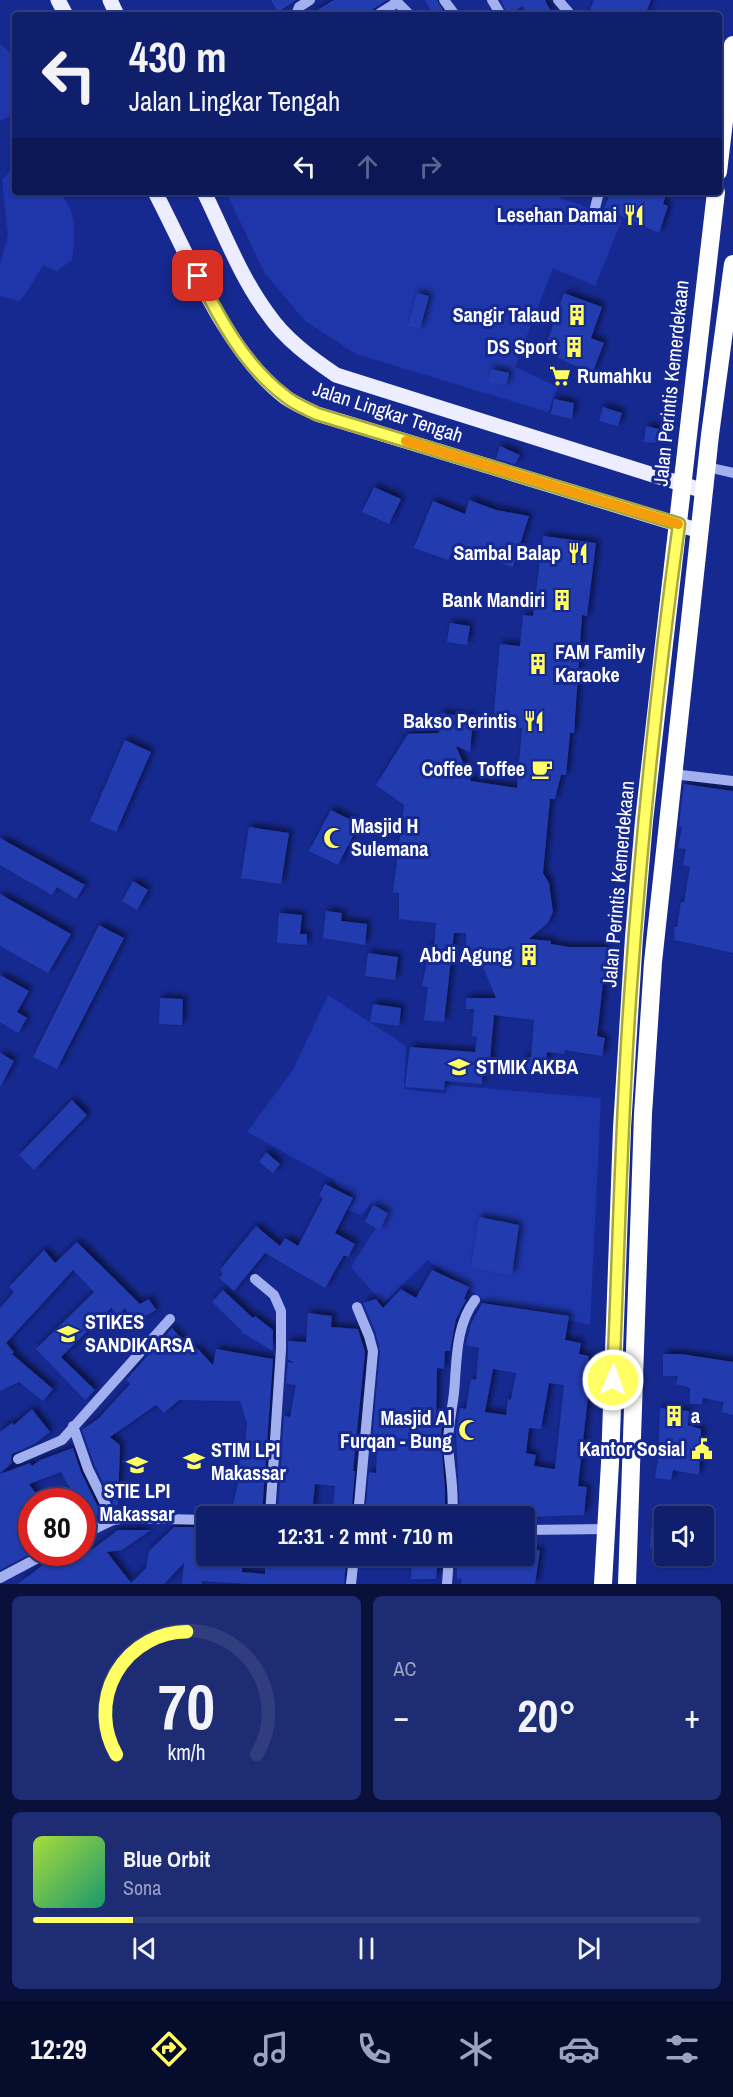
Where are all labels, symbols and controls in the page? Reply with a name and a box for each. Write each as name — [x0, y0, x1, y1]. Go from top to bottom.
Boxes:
text: 430 m — [129, 29, 227, 85]
icon: left — [30, 36, 108, 114]
text: Jalan Lingkar Tengah — [129, 83, 340, 119]
icon: left — [288, 150, 321, 183]
icon: ahead — [351, 150, 384, 183]
icon: right — [414, 150, 447, 183]
place label: Lesehan Damai — [497, 201, 617, 228]
restaurant icon: Lesehan Damai — [622, 203, 646, 227]
pin — [172, 250, 223, 301]
icon: arrive — [181, 259, 214, 292]
street label: Jalan Perintis Kemerdekaan — [646, 279, 695, 487]
place label: Sangir Talaud — [453, 301, 560, 328]
building icon: Sangir Talaud — [565, 303, 589, 327]
place label: DS Sport — [487, 333, 558, 360]
building icon: DS Sport — [562, 335, 586, 359]
place label: Rumahku — [577, 362, 652, 389]
supermarket icon: Rumahku — [548, 364, 572, 388]
street label: Jalan Lingkar Tengah — [310, 374, 467, 449]
place label: Sambal Balap — [453, 539, 561, 566]
restaurant icon: Sambal Balap — [566, 541, 590, 565]
place label: Bank Mandiri — [442, 586, 545, 613]
building icon: Bank Mandiri — [550, 588, 574, 612]
place label: FAM Family Karaoke — [555, 638, 646, 688]
building icon: FAM Family Karaoke — [526, 652, 550, 676]
place label: Bakso Perintis — [403, 707, 517, 734]
restaurant icon: Bakso Perintis — [522, 709, 546, 733]
place label: Coffee Toffee — [421, 755, 525, 782]
cafe icon: Coffee Toffee — [530, 757, 554, 781]
street label: Jalan Perintis Kemerdekaan — [595, 780, 640, 988]
place label: Masjid H Sulemana — [351, 812, 428, 862]
mosque icon: Masjid H Sulemana — [322, 826, 346, 850]
place label: Abdi Agung — [420, 941, 512, 968]
building icon: Abdi Agung — [517, 943, 541, 967]
place label: STMIK AKBA — [476, 1053, 578, 1080]
school or university icon: STMIK AKBA — [447, 1055, 471, 1079]
place label: STIKES SANDIKARSA — [85, 1308, 194, 1358]
school or university icon: STIKES SANDIKARSA — [56, 1322, 80, 1346]
position arrow — [581, 1348, 645, 1412]
place label: a — [691, 1402, 700, 1429]
place label: Masjid Al Furqan - Bung — [340, 1404, 452, 1454]
building icon: a — [662, 1404, 686, 1428]
mosque icon: Masjid Al Furqan - Bung — [457, 1418, 481, 1442]
place label: Kantor Sosial — [579, 1435, 685, 1462]
place label: STIM LPI Makassar — [211, 1436, 286, 1486]
public building icon: Kantor Sosial — [690, 1437, 714, 1461]
school or university icon: STIM LPI Makassar — [182, 1449, 206, 1473]
school or university icon: STIE LPI Makassar — [125, 1453, 149, 1477]
place label: STIE LPI Makassar — [100, 1477, 175, 1527]
speed limit sign: 80 — [18, 1488, 96, 1566]
map controls — [654, 1506, 714, 1566]
button: sound — [654, 1506, 714, 1566]
text: 12:31 · 2 mnt · 710 m — [278, 1521, 453, 1551]
text: AC — [394, 1655, 416, 1682]
text: 70 — [158, 1664, 215, 1748]
text: 20° — [517, 1685, 576, 1746]
text: − — [394, 1694, 409, 1738]
text: + — [684, 1694, 700, 1738]
text: km/h — [167, 1738, 205, 1767]
text: Blue Orbit — [123, 1844, 210, 1874]
text: Sona — [123, 1874, 161, 1901]
icon: previous — [128, 1932, 161, 1965]
icon: pause — [350, 1932, 383, 1965]
icon: next — [572, 1932, 605, 1965]
icon: directions — [148, 2028, 190, 2070]
icon: music — [250, 2028, 292, 2070]
icon: phone — [353, 2028, 395, 2070]
icon: climate — [455, 2028, 497, 2070]
icon: car — [558, 2028, 600, 2070]
icon: filters — [661, 2028, 703, 2070]
text: 12:29 — [30, 2031, 87, 2067]

